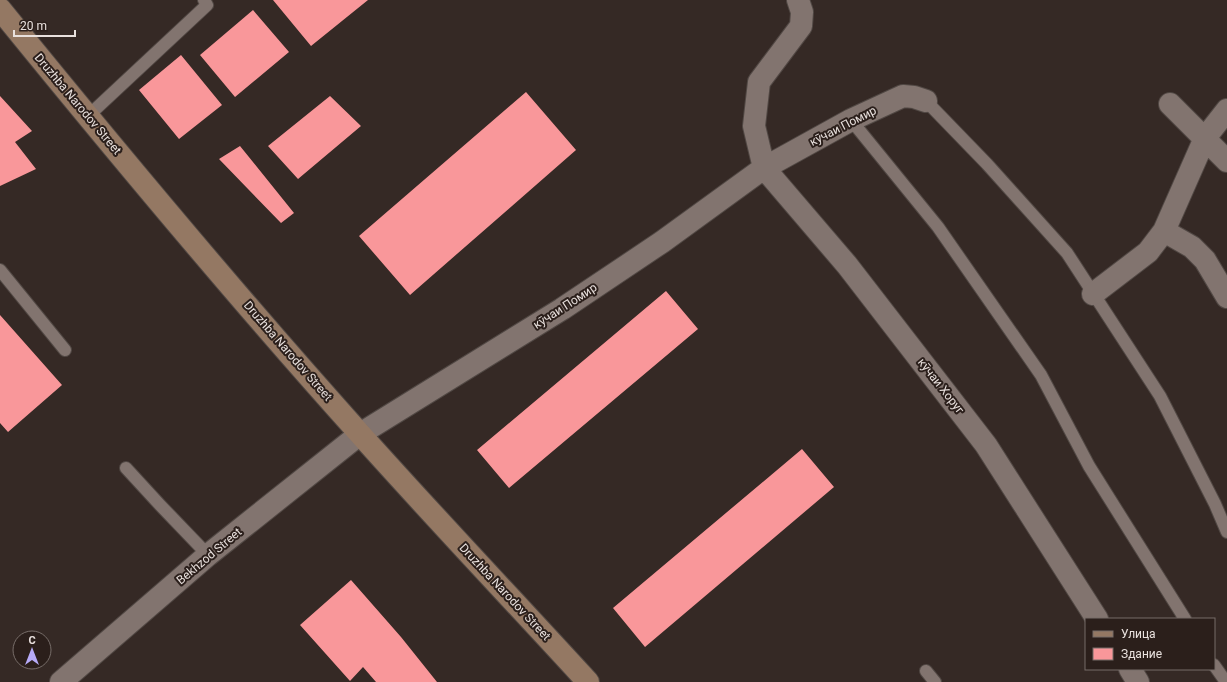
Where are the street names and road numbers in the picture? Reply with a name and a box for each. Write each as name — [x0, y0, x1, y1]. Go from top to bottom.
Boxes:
street label: Druzhba Narodov Street — [32, 51, 124, 157]
street label: кӯчаи Помир — [807, 103, 879, 149]
street label: кӯчаи Помир — [531, 280, 600, 332]
street label: Druzhba Narodov Street — [241, 298, 335, 404]
street label: кӯчаи Хоруг — [915, 355, 967, 417]
street label: Bekhzod Street — [174, 525, 244, 587]
street label: Druzhba Narodov Street — [456, 541, 554, 643]

